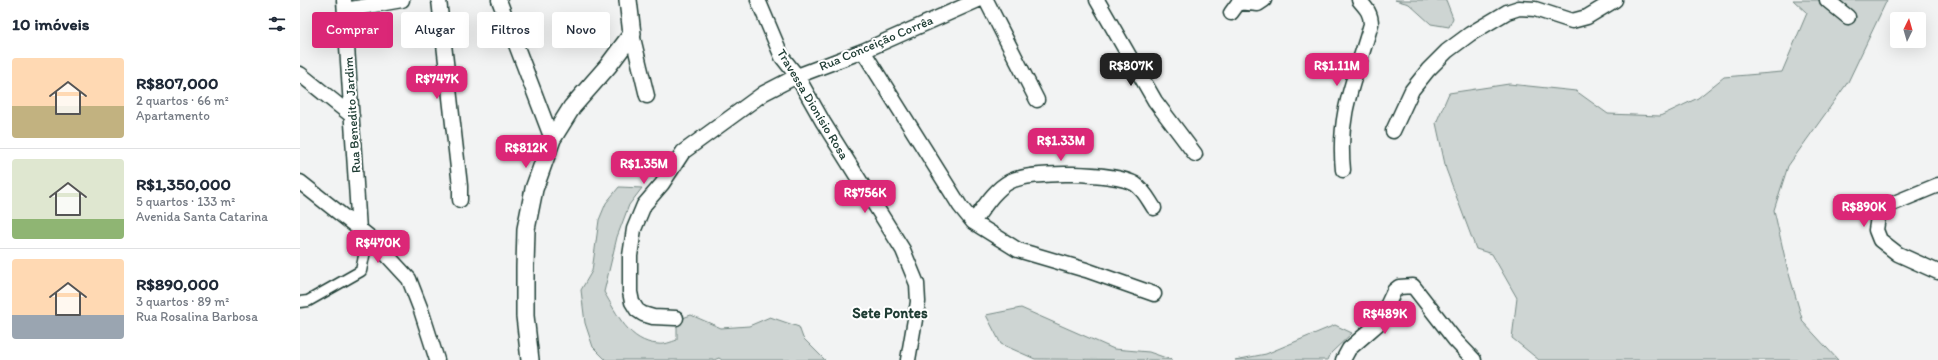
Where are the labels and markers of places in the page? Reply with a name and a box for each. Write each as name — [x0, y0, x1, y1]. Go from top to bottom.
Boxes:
pin: R$807K — [1098, 53, 1164, 87]
pin: R$1.11M — [1300, 53, 1374, 87]
pin: R$747K — [404, 66, 470, 100]
pin: R$1.33M — [1024, 128, 1098, 162]
pin: R$812K — [493, 135, 559, 169]
pin: R$1.35M — [607, 151, 681, 185]
pin: R$756K — [832, 180, 898, 214]
pin: R$890K — [1831, 194, 1897, 228]
pin: R$470K — [345, 230, 411, 264]
pin: R$489K — [1352, 301, 1418, 335]

